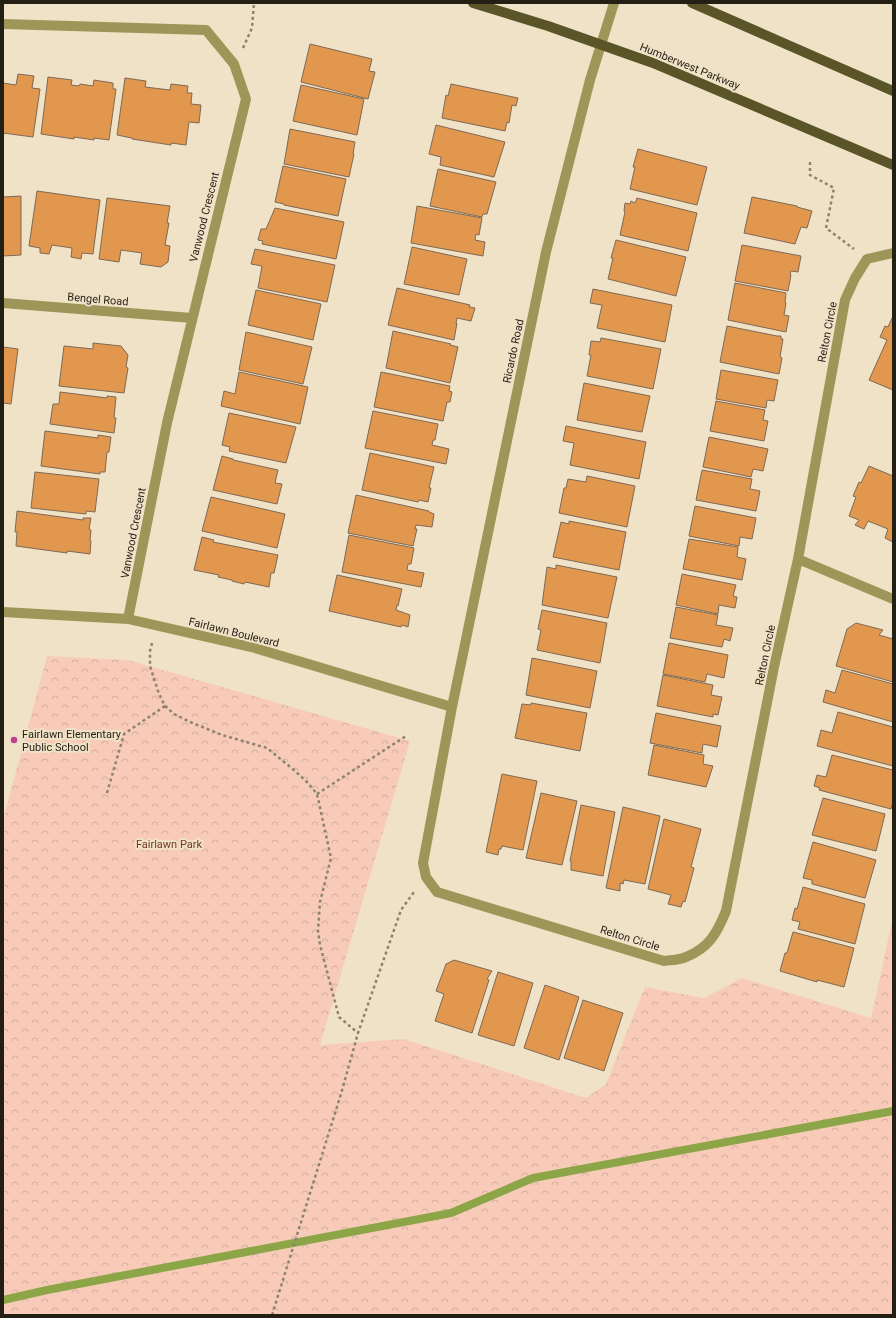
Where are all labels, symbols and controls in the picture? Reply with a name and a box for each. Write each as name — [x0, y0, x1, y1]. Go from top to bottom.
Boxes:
street label: Humberwest Parkway — [638, 40, 743, 93]
street label: Vanwood Crescent — [187, 170, 222, 263]
street label: Bengel Road — [67, 290, 129, 309]
street label: Relton Circle — [815, 300, 840, 364]
street label: Ricardo Road — [500, 318, 527, 384]
street label: Vanwood Crescent — [118, 486, 149, 580]
street label: Fairlawn Boulevard — [187, 615, 280, 650]
street label: Relton Circle — [753, 623, 778, 687]
place label: Fairlawn Elementary Public School — [22, 728, 122, 754]
marker: Fairlawn Elementary Public School — [9, 735, 19, 745]
park label: Fairlawn Park — [136, 838, 203, 851]
street label: Relton Circle — [599, 923, 661, 954]

